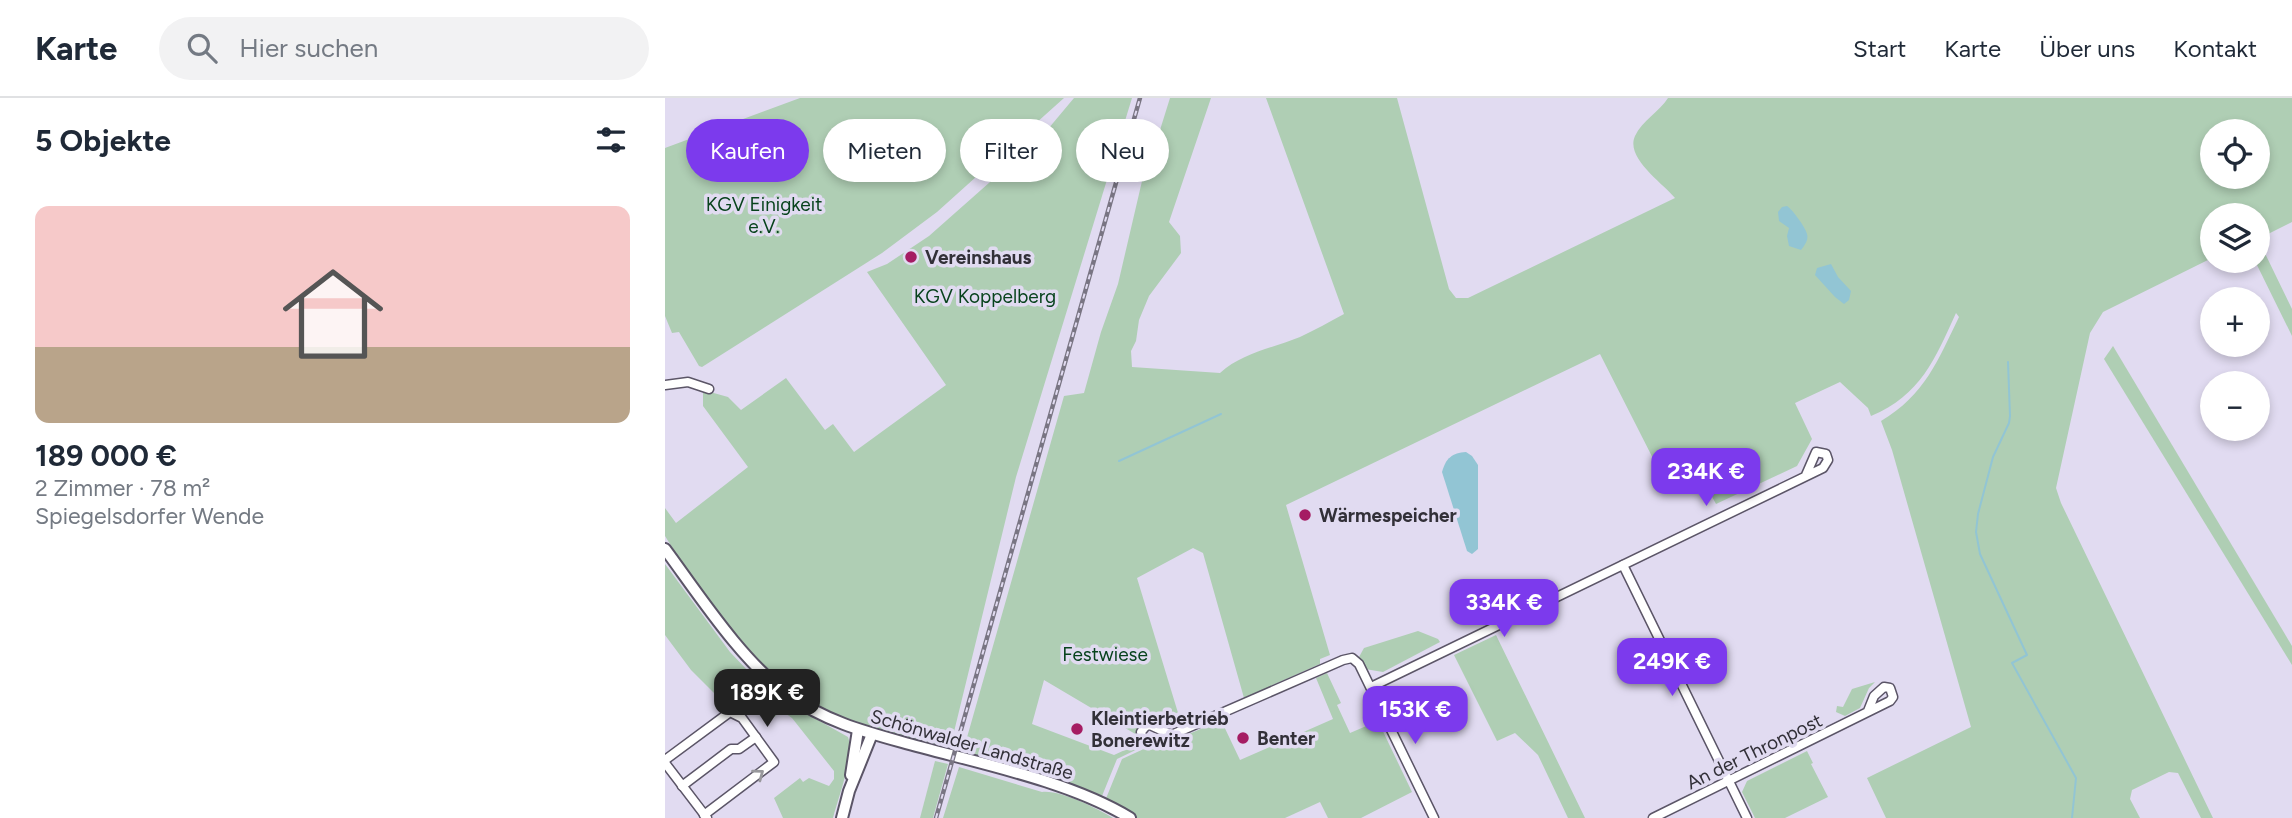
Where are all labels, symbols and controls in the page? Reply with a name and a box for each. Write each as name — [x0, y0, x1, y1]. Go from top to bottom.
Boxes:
search box — [159, 17, 649, 80]
text: Karte — [35, 29, 117, 68]
icon: search — [183, 29, 221, 67]
text: Hier suchen — [239, 32, 378, 64]
text: Start — [1853, 34, 1906, 63]
text: Karte — [1944, 34, 2001, 63]
text: Über uns — [2039, 34, 2135, 63]
text: Kontakt — [2173, 34, 2257, 63]
chip: Kaufen — [686, 119, 809, 182]
chip: Mieten — [823, 119, 946, 182]
chip: Filter — [960, 119, 1062, 182]
chip: Neu — [1076, 119, 1169, 182]
map controls — [2200, 119, 2270, 441]
button: locate — [2200, 119, 2270, 189]
icon: filters — [592, 121, 630, 159]
text: 5 Objekte — [35, 122, 171, 159]
park label: KGV Einigkeit e.V. — [706, 193, 822, 238]
button: layers — [2200, 203, 2270, 273]
place label: Vereinshaus — [925, 246, 1032, 269]
marker: Vereinshaus — [903, 249, 919, 265]
icon: home — [270, 251, 396, 377]
park label: KGV Koppelberg — [914, 285, 1056, 308]
button: + — [2200, 287, 2270, 357]
button: − — [2200, 371, 2270, 441]
text: 189 000 € — [35, 437, 177, 474]
pin: 234K € — [1649, 448, 1763, 508]
text: 234K € — [1667, 457, 1745, 485]
text: 2 Zimmer · 78 m² — [35, 474, 210, 502]
text: Spiegelsdorfer Wende — [35, 502, 264, 530]
place label: Wärmespeicher — [1319, 504, 1457, 527]
marker: Wärmespeicher — [1297, 507, 1313, 523]
pin: 334K € — [1447, 580, 1561, 639]
text: 334K € — [1466, 588, 1542, 616]
pin: 249K € — [1615, 638, 1729, 698]
park label: Festwiese — [1062, 643, 1148, 666]
text: 249K € — [1633, 647, 1711, 675]
pin: 189K € — [710, 670, 824, 729]
text: 189K € — [730, 678, 804, 706]
pin: 153K € — [1358, 686, 1472, 746]
text: 153K € — [1379, 695, 1451, 723]
street label: Schönwalder Landstraße — [868, 705, 1076, 784]
place label: Kleintierbetrieb Bonerewitz — [1091, 707, 1229, 752]
street label: An der Thronpost — [1683, 709, 1826, 794]
marker: Kleintierbetrieb Bonerewitz — [1069, 721, 1085, 737]
place label: Benter — [1257, 727, 1315, 750]
marker: Benter — [1235, 730, 1251, 746]
one-way arrow — [751, 769, 763, 782]

